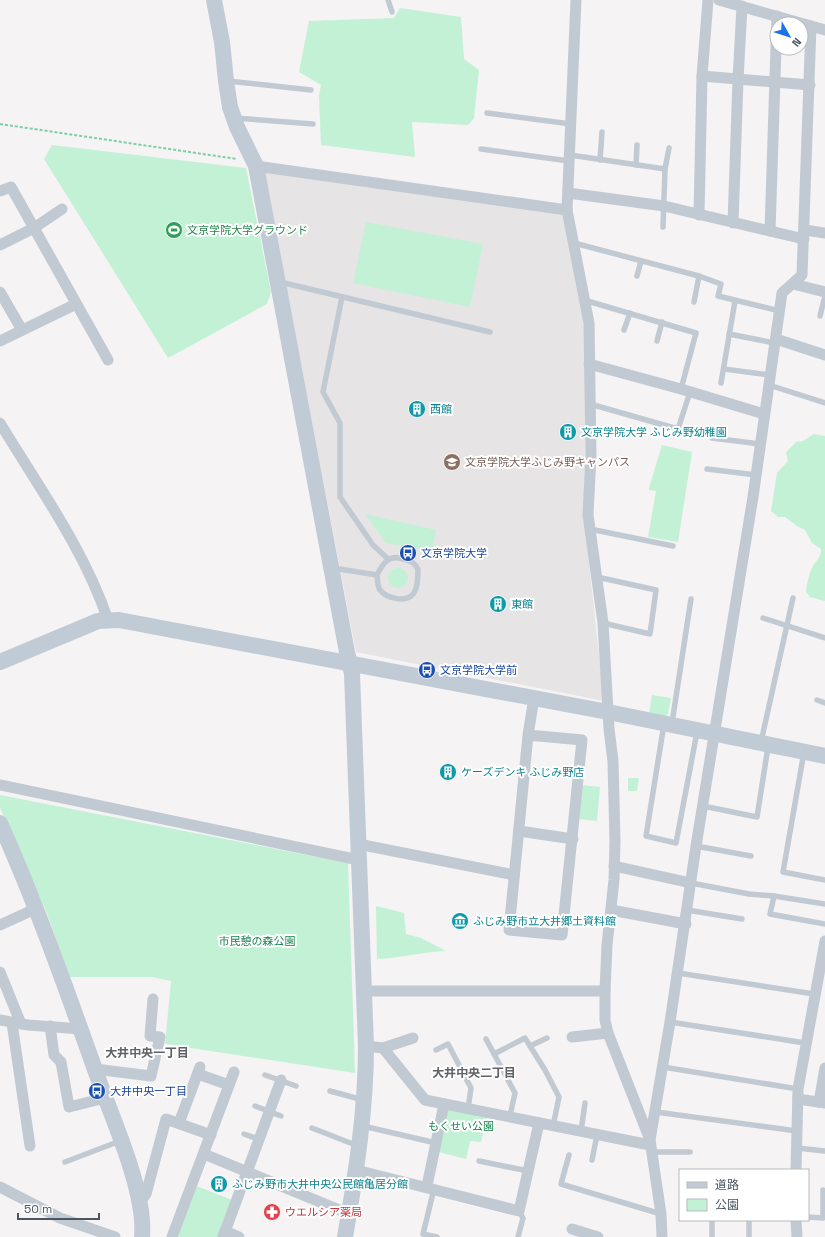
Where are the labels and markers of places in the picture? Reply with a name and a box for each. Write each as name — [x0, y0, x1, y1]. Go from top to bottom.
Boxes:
sports icon: 文京学院大学グラウンド — [164, 220, 184, 240]
place label: 文京学院大学グラウンド — [187, 223, 308, 237]
building icon: 西館 — [407, 399, 427, 419]
place label: 西館 — [430, 402, 452, 416]
building icon: 文京学院大学 ふじみ野幼稚園 — [558, 422, 578, 442]
place label: 文京学院大学 ふじみ野幼稚園 — [581, 425, 727, 439]
school or university icon: 文京学院大学ふじみ野キャンパス — [442, 452, 462, 472]
place label: 文京学院大学ふじみ野キャンパス — [465, 455, 630, 469]
bus stop icon: 文京学院大学 — [398, 543, 418, 563]
place label: 文京学院大学 — [421, 546, 487, 560]
building icon: 東館 — [488, 594, 508, 614]
place label: 東館 — [511, 597, 533, 611]
bus stop icon: 文京学院大学前 — [417, 660, 437, 680]
place label: 文京学院大学前 — [440, 663, 517, 677]
building icon: ケーズデンキ ふじみ野店 — [438, 762, 458, 782]
place label: ケーズデンキ ふじみ野店 — [461, 765, 584, 779]
museum icon: ふじみ野市立大井郷土資料館 — [450, 911, 470, 931]
place label: ふじみ野市立大井郷土資料館 — [473, 914, 616, 928]
bus stop icon: 大井中央一丁目 — [87, 1081, 107, 1101]
place label: 大井中央一丁目 — [110, 1084, 187, 1098]
building icon: ふじみ野市大井中央公民館亀居分館 — [209, 1174, 229, 1194]
place label: ふじみ野市大井中央公民館亀居分館 — [232, 1177, 408, 1191]
pharmacy icon: ウエルシア薬局 — [262, 1202, 282, 1222]
place label: ウエルシア薬局 — [285, 1205, 362, 1219]

